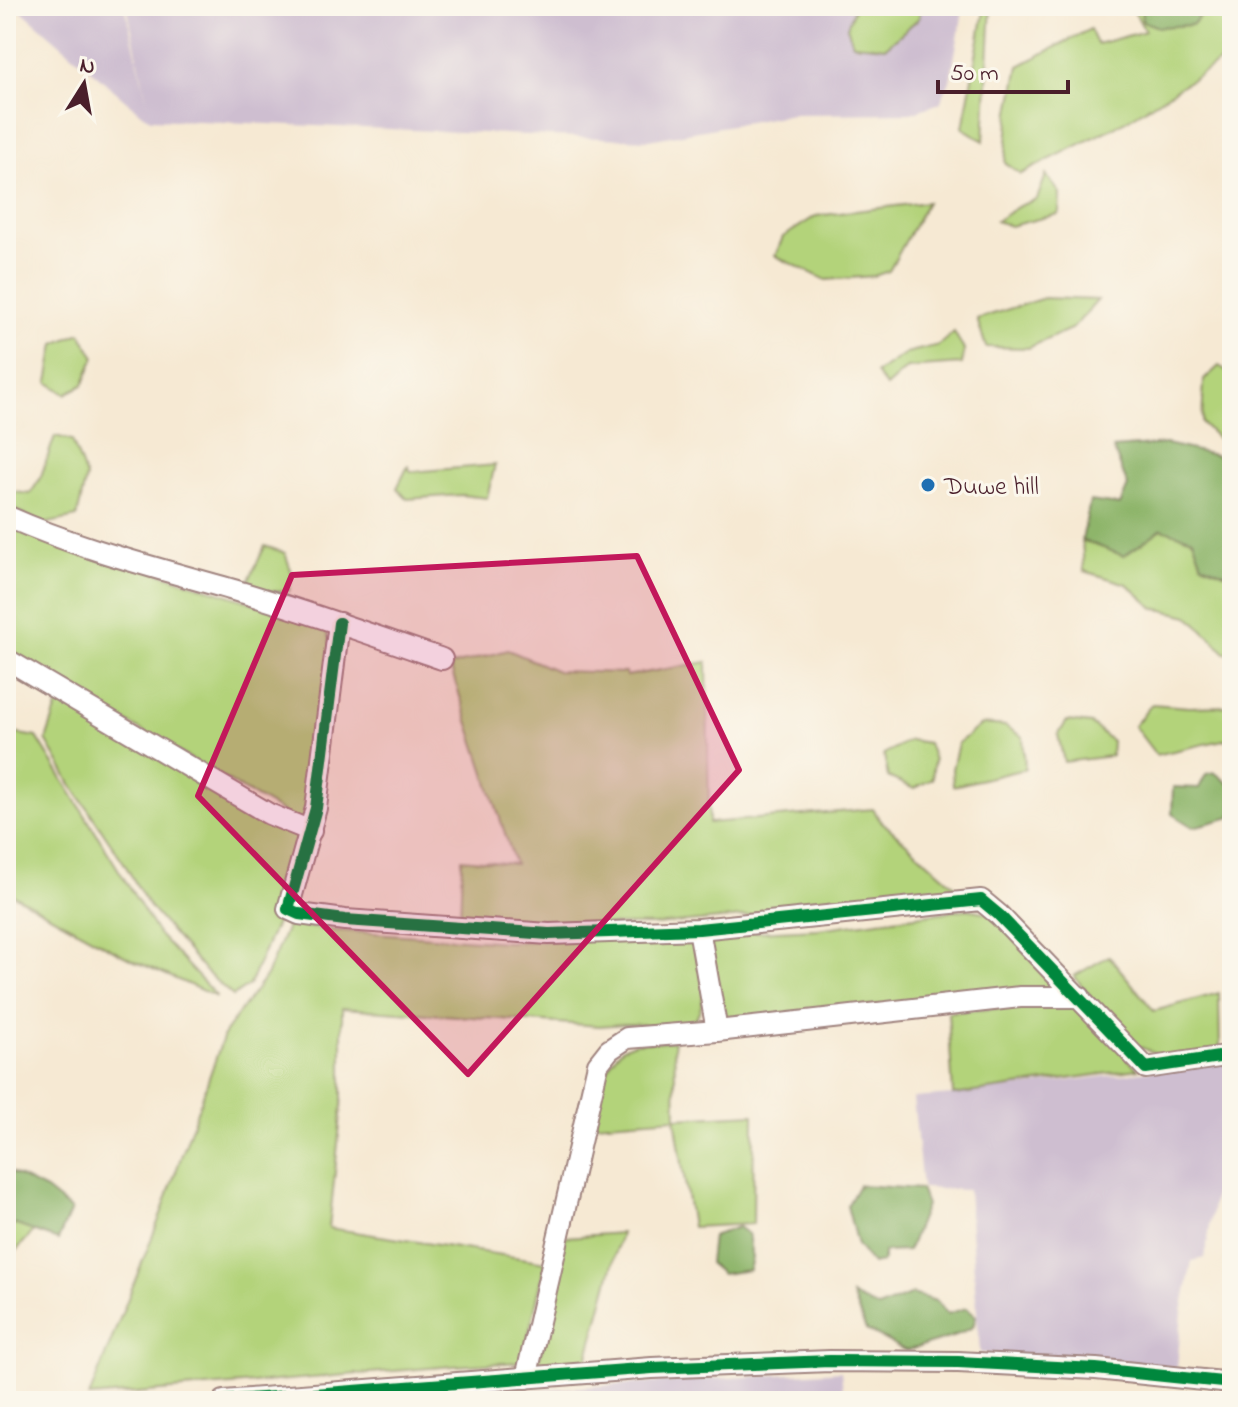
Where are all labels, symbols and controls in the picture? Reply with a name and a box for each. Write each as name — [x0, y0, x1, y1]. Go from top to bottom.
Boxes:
north arrow — [44, 44, 124, 124]
scale bar — [938, 44, 1068, 94]
text: N — [77, 50, 98, 84]
text: 50 m — [950, 57, 999, 92]
place label: Duwe hill — [943, 469, 1039, 507]
marker: Duwe hill — [919, 476, 937, 494]

